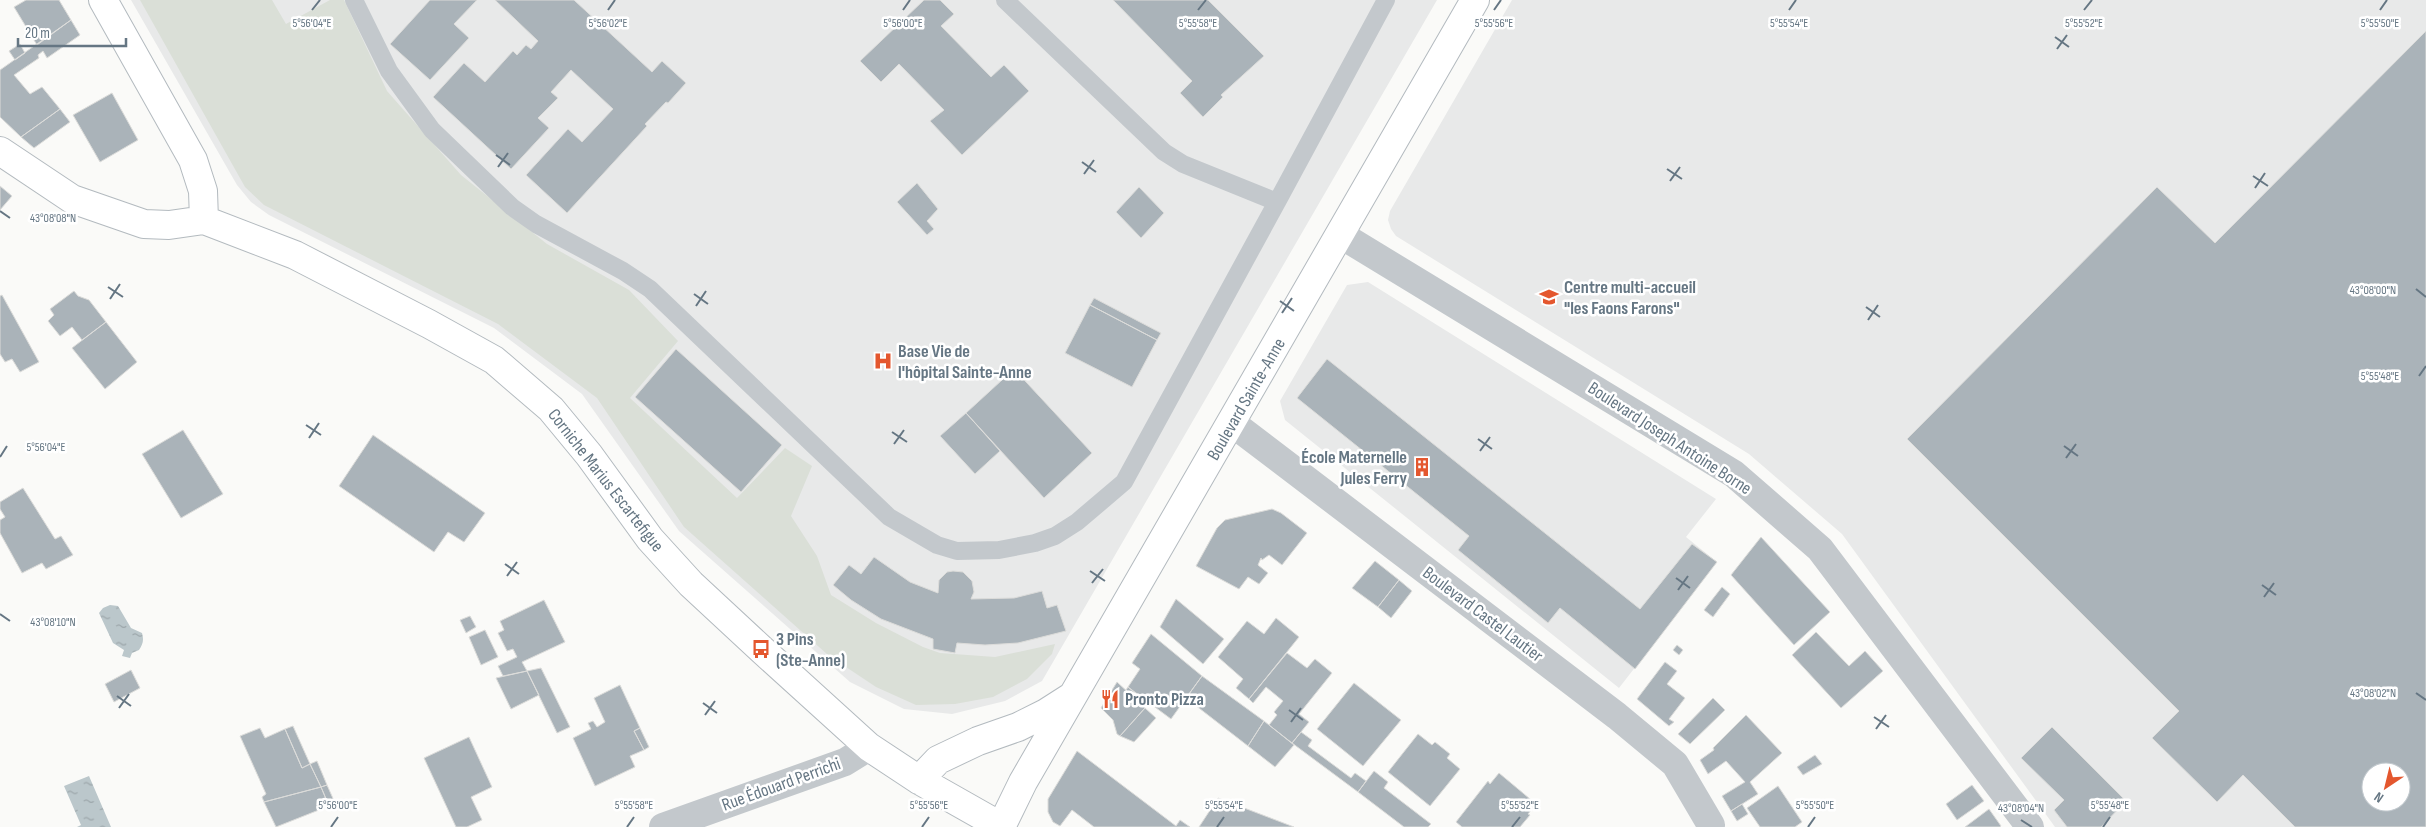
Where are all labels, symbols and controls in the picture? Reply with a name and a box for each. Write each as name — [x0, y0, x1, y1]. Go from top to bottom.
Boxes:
scale bar — [18, 15, 125, 47]
text: 5°56'04"E — [292, 16, 332, 31]
text: 5°56'02"E — [588, 16, 628, 31]
text: 5°56'00"E — [883, 16, 923, 31]
text: 5°55'58"E — [1179, 16, 1217, 31]
text: 5°55'56"E — [1475, 16, 1513, 31]
text: 5°55'54"E — [1770, 16, 1808, 31]
text: 5°55'52"E — [2065, 16, 2103, 31]
text: 5°55'50"E — [2361, 16, 2399, 31]
text: 20 m — [25, 24, 50, 43]
text: 43°08'08"N — [30, 211, 76, 226]
place label: Centre multi-accueil "les Faons Farons" — [1564, 277, 1696, 319]
text: 43°08'00"N — [2350, 283, 2396, 298]
school or university icon: Centre multi-accueil "les Faons Farons" — [1538, 286, 1560, 308]
street label: Boulevard Sainte-Anne — [1203, 334, 1290, 464]
place label: Base Vie de l'hôpital Sainte-Anne — [898, 341, 1032, 383]
hospital icon: Base Vie de l'hôpital Sainte-Anne — [872, 350, 894, 372]
text: 5°55'48"E — [2361, 369, 2399, 384]
street label: Boulevard Joseph Antoine Borne — [1584, 378, 1755, 499]
street label: Corniche Marius Escartefigue — [543, 405, 668, 556]
text: 5°56'04"E — [26, 440, 66, 455]
place label: École Maternelle Jules Ferry — [1301, 447, 1407, 489]
building icon: École Maternelle Jules Ferry — [1411, 456, 1433, 478]
street label: Boulevard Castel Lautier — [1418, 562, 1547, 667]
text: 43°08'10"N — [30, 615, 76, 630]
place label: 3 Pins (Ste-Anne) — [776, 629, 845, 671]
bus stop icon: 3 Pins (Ste-Anne) — [750, 638, 772, 660]
text: 43°08'02"N — [2350, 686, 2396, 701]
restaurant icon: Pronto Pizza — [1099, 688, 1121, 710]
place label: Pronto Pizza — [1125, 689, 1204, 710]
street label: Rue Édouard Perrichi — [719, 753, 843, 816]
north arrow — [2361, 762, 2411, 812]
text: N — [2371, 788, 2387, 806]
text: 5°56'00"E — [318, 798, 358, 813]
text: 5°55'58"E — [615, 798, 653, 813]
text: 5°55'56"E — [910, 798, 948, 813]
text: 5°55'54"E — [1205, 798, 1243, 813]
text: 5°55'52"E — [1501, 798, 1539, 813]
text: 5°55'50"E — [1796, 798, 1834, 813]
text: 5°55'48"E — [2091, 798, 2129, 813]
text: 43°08'04"N — [1998, 801, 2044, 816]

